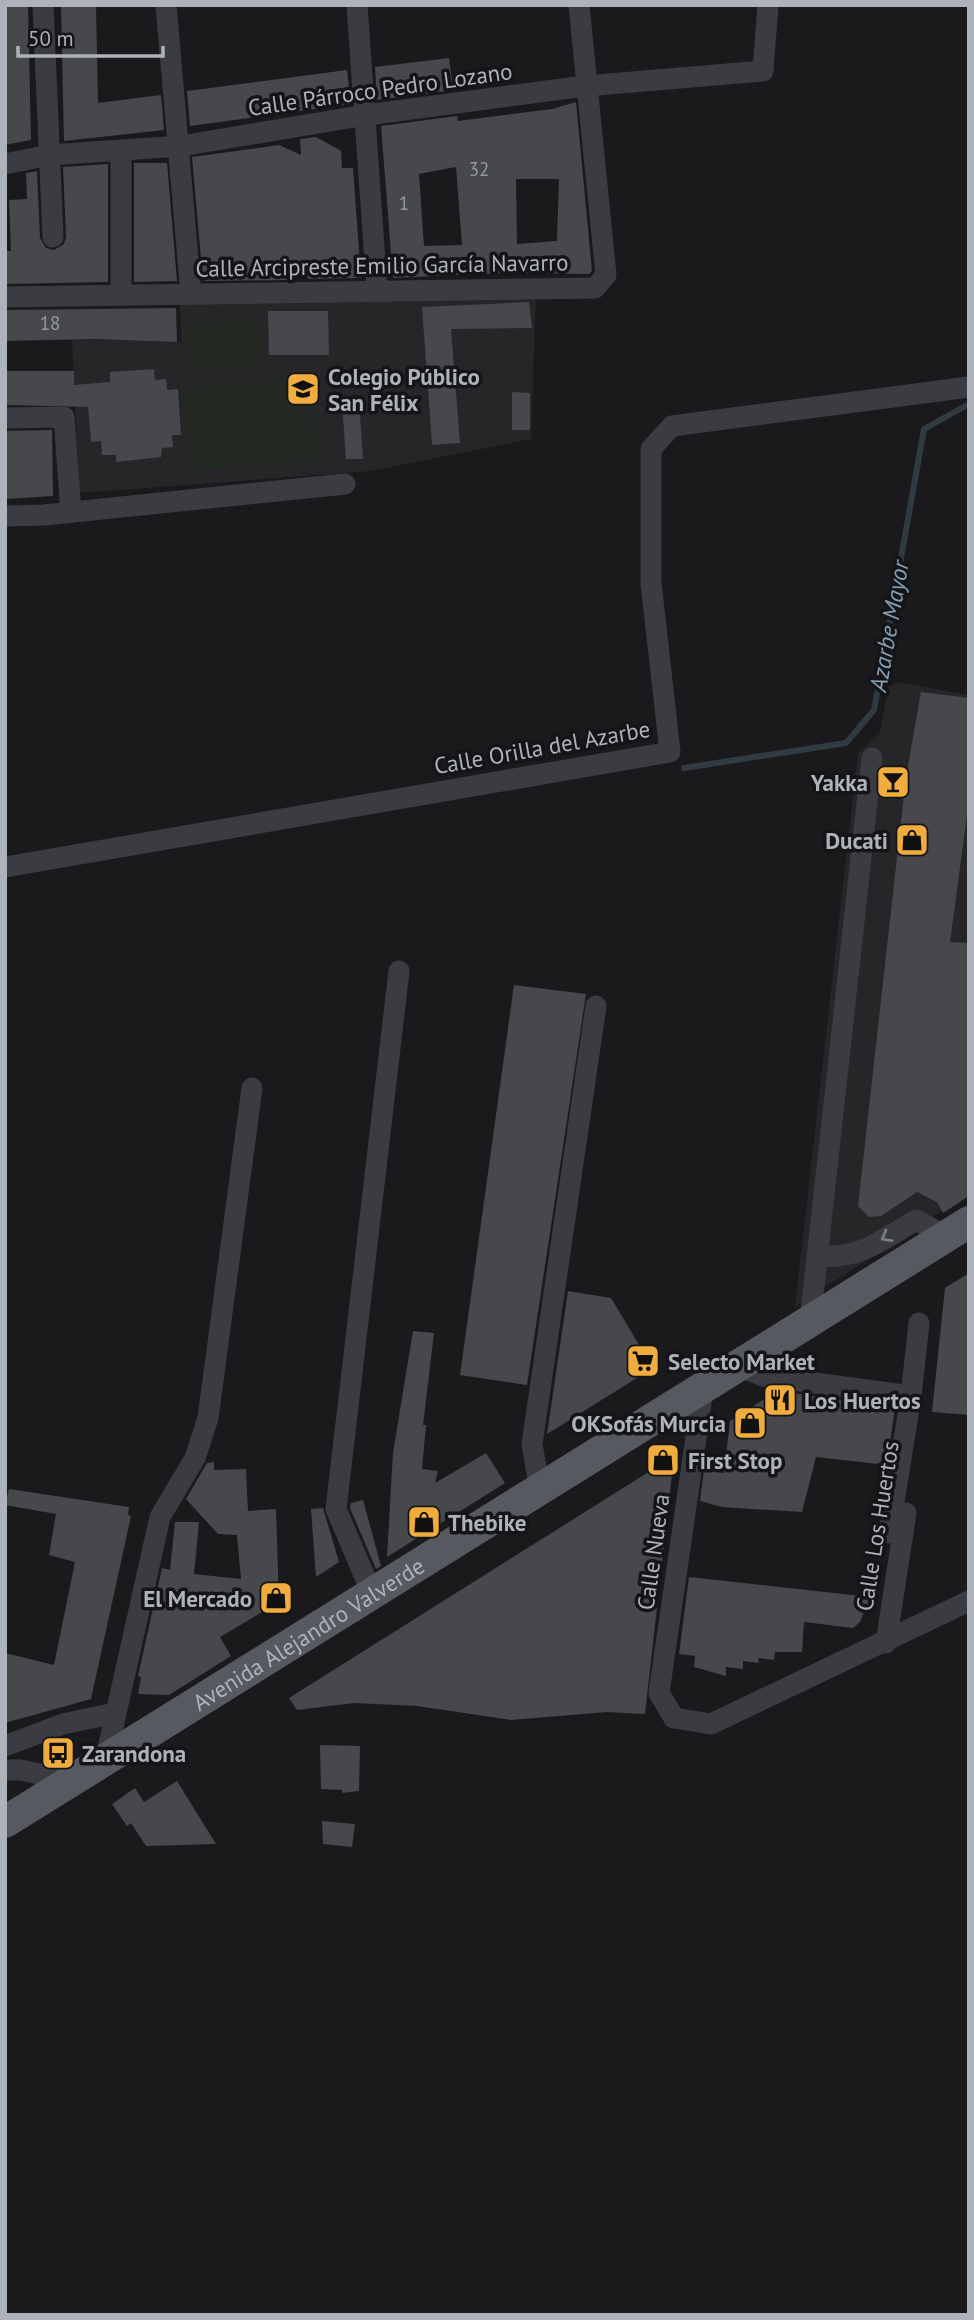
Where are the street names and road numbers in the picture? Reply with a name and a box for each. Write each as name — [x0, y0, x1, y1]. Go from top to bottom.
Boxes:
street label: Calle Párroco Pedro Lozano — [246, 56, 514, 122]
street label: Calle Arcipreste Emilio García Navarro — [195, 247, 569, 283]
street label: Calle Orilla del Azarbe — [432, 714, 652, 780]
street label: Calle Los Huertos — [849, 1439, 905, 1613]
street label: Calle Nueva — [631, 1492, 675, 1612]
street label: Avenida Alejandro Valverde — [187, 1550, 429, 1716]

